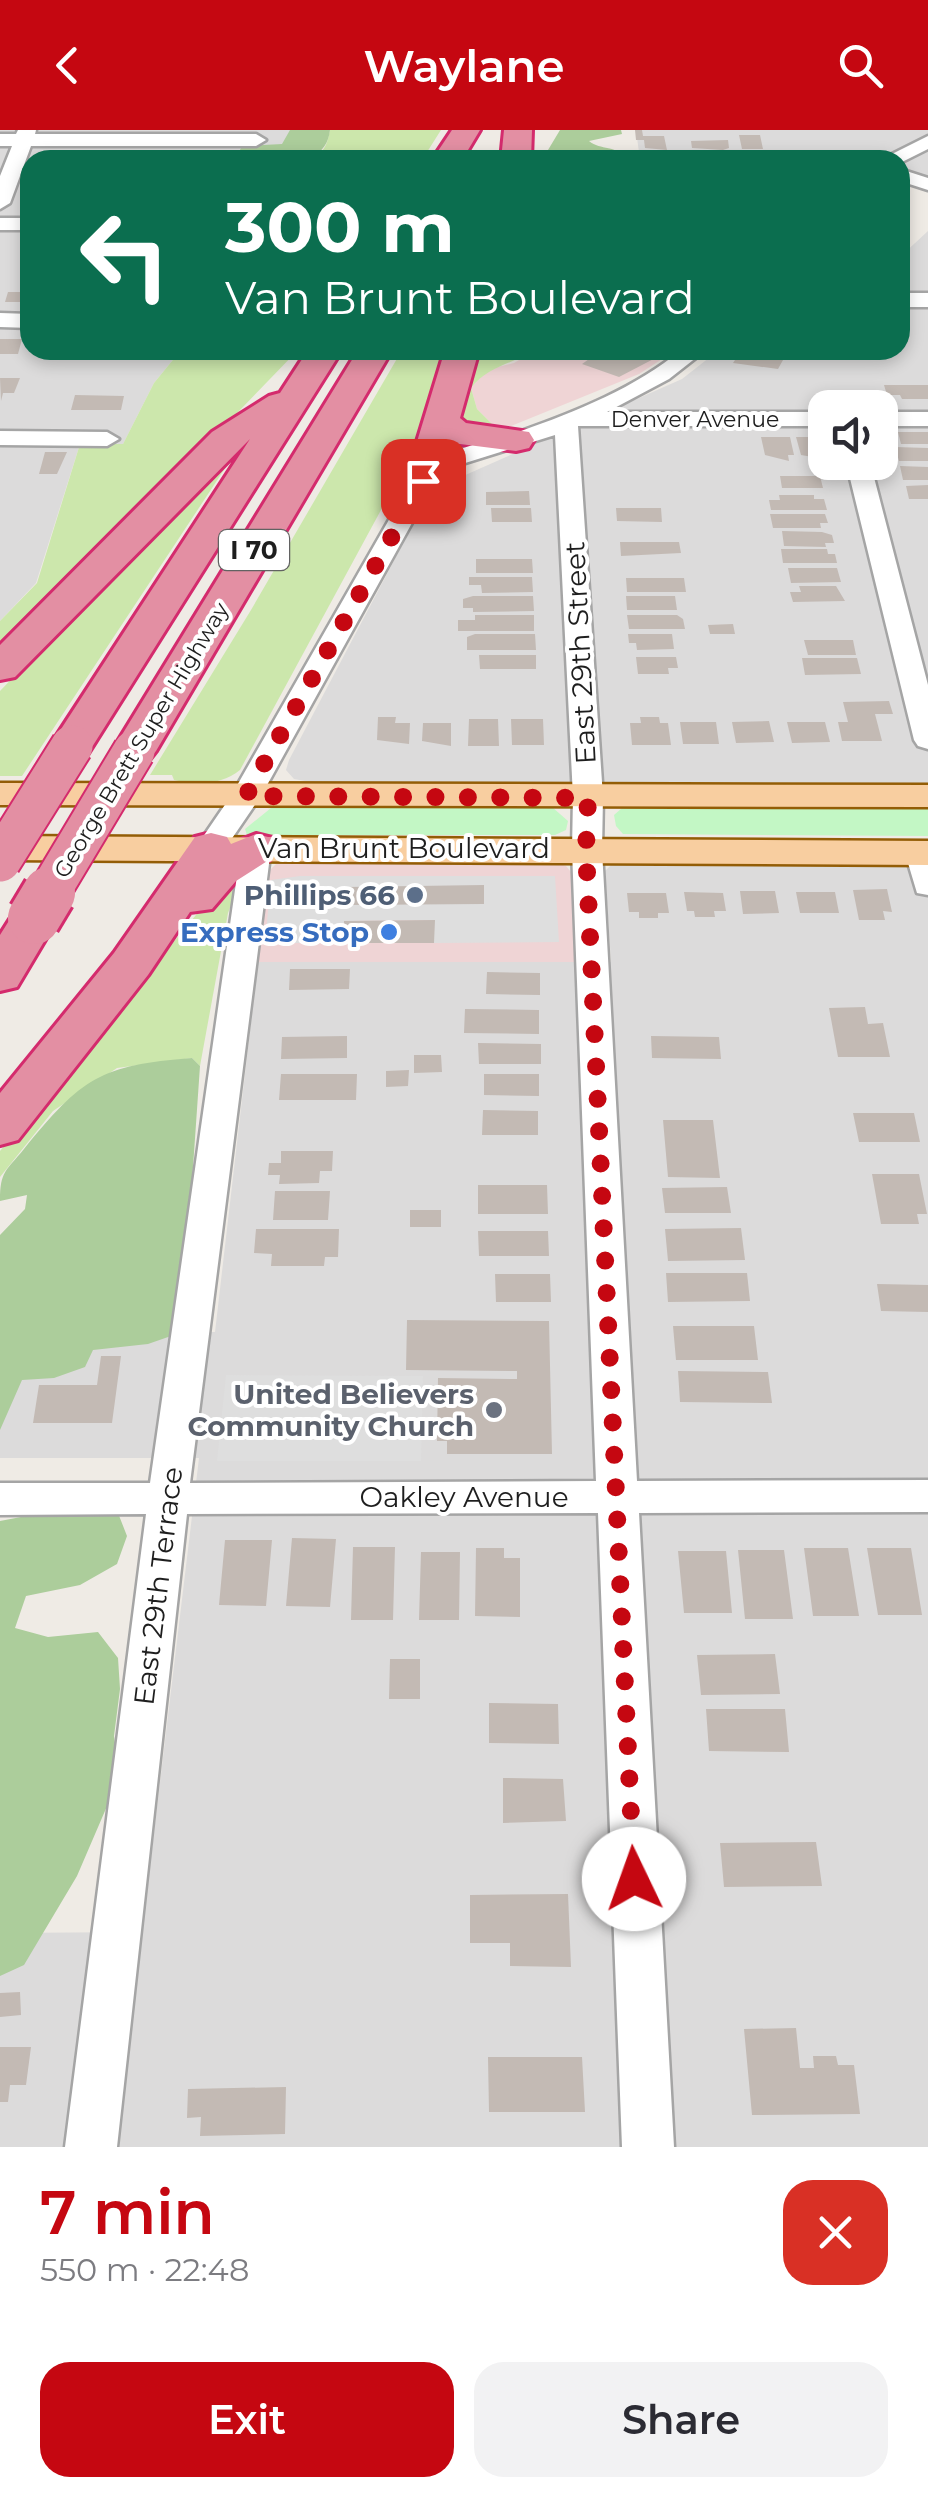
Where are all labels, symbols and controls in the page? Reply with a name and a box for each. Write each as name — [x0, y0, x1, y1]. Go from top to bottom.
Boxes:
icon: back — [40, 38, 95, 93]
text: Waylane — [364, 38, 564, 93]
icon: search — [833, 38, 888, 93]
text: 300 m — [225, 184, 455, 270]
icon: left — [60, 190, 190, 320]
text: Van Brunt Boulevard — [225, 270, 695, 325]
map controls — [808, 390, 898, 480]
button: sound — [808, 390, 898, 480]
street label: Denver Avenue — [611, 406, 779, 433]
pin — [381, 439, 466, 524]
icon: arrive — [396, 454, 451, 509]
road number: I 70 — [219, 530, 289, 570]
street label: East 29th Street — [557, 541, 603, 765]
street label: George Brett Super Highway — [48, 598, 235, 883]
street label: Van Brunt Boulevard — [258, 831, 550, 865]
place label: Phillips 66 — [244, 878, 395, 912]
marker: Phillips 66 — [404, 884, 426, 906]
place label: Express Stop — [180, 915, 369, 949]
marker: Express Stop — [378, 921, 400, 943]
place label: United Believers Community Church — [188, 1377, 474, 1443]
marker: United Believers Community Church — [483, 1399, 505, 1421]
street label: East 29th Terrace — [127, 1465, 189, 1707]
street label: Oakley Avenue — [359, 1480, 569, 1514]
position arrow — [582, 1827, 686, 1931]
text: 7 min — [40, 2176, 215, 2249]
button: close — [783, 2180, 888, 2285]
text: 550 m · 22:48 — [40, 2250, 249, 2289]
button: Exit — [40, 2362, 454, 2477]
button: Share — [474, 2362, 888, 2477]

